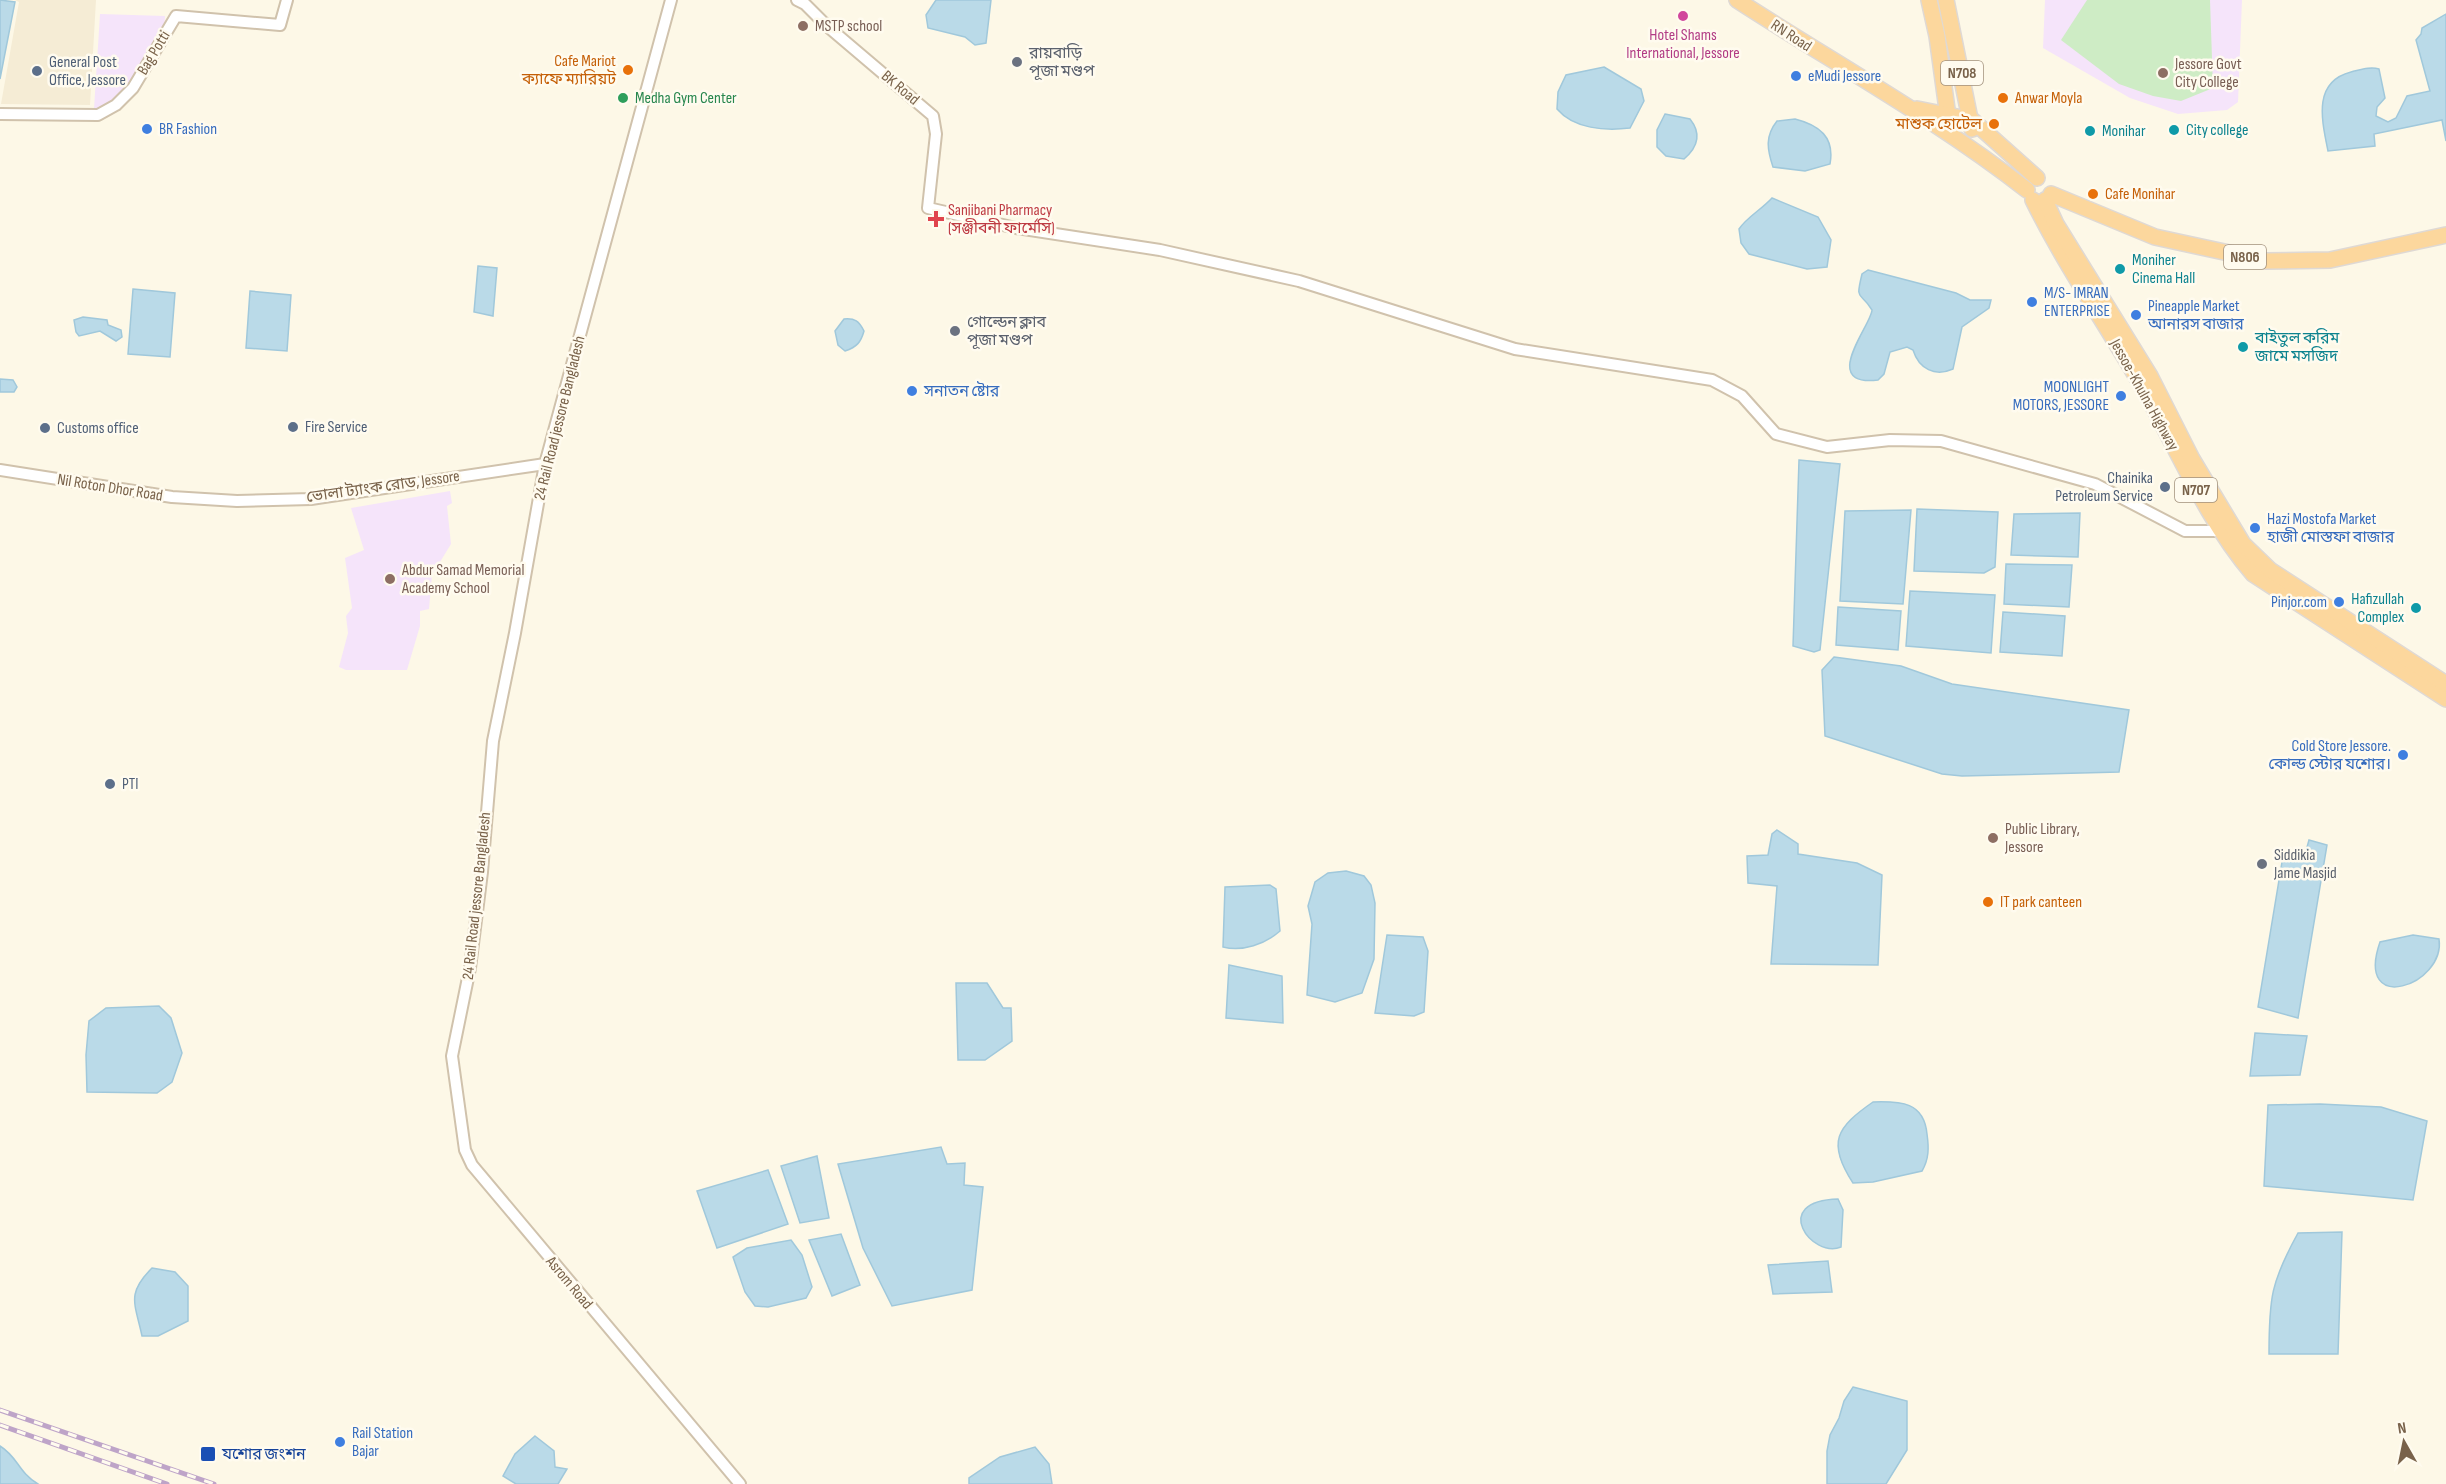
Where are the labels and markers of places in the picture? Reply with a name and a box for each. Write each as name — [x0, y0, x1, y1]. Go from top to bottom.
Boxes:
marker: Hotel Shams International, Jessore — [1676, 9, 1690, 23]
place label: MSTP school — [815, 17, 882, 36]
marker: MSTP school — [796, 19, 810, 33]
place label: Hotel Shams International, Jessore — [1626, 26, 1740, 63]
place label: রায়বাড়ি পূজা মণ্ডপ — [1028, 43, 1095, 81]
place label: Cafe Mariot ক্যাফে ম্যারিয়ট — [521, 52, 616, 89]
place label: General Post Office, Jessore — [49, 53, 126, 90]
marker: রায়বাড়ি পূজা মণ্ডপ — [1010, 55, 1024, 69]
place label: Jessore Govt City College — [2174, 55, 2242, 92]
marker: Cafe Mariot ক্যাফে ম্যারিয়ট — [621, 63, 635, 77]
marker: General Post Office, Jessore — [30, 64, 44, 78]
marker: Jessore Govt City College — [2156, 66, 2170, 80]
place label: eMudi Jessore — [1808, 67, 1881, 86]
marker: eMudi Jessore — [1789, 69, 1803, 83]
place label: Medha Gym Center — [635, 89, 737, 108]
place label: Anwar Moyla — [2014, 89, 2082, 108]
marker: Medha Gym Center — [616, 91, 630, 105]
marker: Anwar Moyla — [1996, 91, 2010, 105]
place label: মাশুক হোটেল — [1895, 114, 1982, 134]
marker: মাশুক হোটেল — [1987, 117, 2001, 131]
place label: BR Fashion — [159, 120, 217, 139]
place label: City college — [2186, 121, 2248, 140]
marker: BR Fashion — [140, 122, 154, 136]
place label: Monihar — [2102, 122, 2146, 141]
marker: City college — [2167, 123, 2181, 137]
marker: Monihar — [2083, 124, 2097, 138]
place label: Cafe Monihar — [2105, 185, 2176, 204]
marker: Cafe Monihar — [2086, 187, 2100, 201]
place label: Sanjibani Pharmacy (সঞ্জীবনী ফার্মেসি) — [948, 201, 1055, 238]
marker: Sanjibani Pharmacy (সঞ্জীবনী ফার্মেসি) — [929, 212, 943, 226]
place label: Moniher Cinema Hall — [2132, 251, 2195, 288]
marker: Moniher Cinema Hall — [2113, 262, 2127, 276]
place label: M/S- IMRAN ENTERPRISE — [2044, 284, 2110, 321]
marker: M/S- IMRAN ENTERPRISE — [2025, 295, 2039, 309]
place label: Pineapple Market আনারস বাজার — [2147, 297, 2244, 334]
marker: Pineapple Market আনারস বাজার — [2129, 308, 2143, 322]
place label: গোল্ডেন ক্লাব পূজা মণ্ডপ — [967, 313, 1047, 350]
marker: গোল্ডেন ক্লাব পূজা মণ্ডপ — [948, 324, 962, 338]
place label: বাইতুল করিম জামে মসজিদ — [2254, 328, 2340, 366]
marker: বাইতুল করিম জামে মসজিদ — [2236, 340, 2250, 354]
place label: MOONLIGHT MOTORS, JESSORE — [2013, 378, 2110, 415]
place label: সনাতন ষ্টোর — [923, 381, 1000, 401]
marker: সনাতন ষ্টোর — [905, 384, 919, 398]
marker: MOONLIGHT MOTORS, JESSORE — [2114, 389, 2128, 403]
place label: Fire Service — [305, 418, 368, 437]
place label: Customs office — [57, 419, 139, 438]
marker: Fire Service — [286, 420, 300, 434]
marker: Customs office — [38, 421, 52, 435]
place label: Chainika Petroleum Service — [2055, 469, 2153, 506]
marker: Chainika Petroleum Service — [2158, 480, 2172, 494]
place label: Hazi Mostofa Market হাজী মোস্তফা বাজার — [2266, 510, 2395, 547]
marker: Hazi Mostofa Market হাজী মোস্তফা বাজার — [2248, 521, 2262, 535]
place label: Abdur Samad Memorial Academy School — [401, 561, 524, 598]
marker: Abdur Samad Memorial Academy School — [383, 572, 397, 586]
place label: Hafizullah Complex — [2351, 590, 2404, 627]
place label: Pinjor.com — [2271, 593, 2327, 612]
marker: Pinjor.com — [2332, 595, 2346, 609]
marker: Hafizullah Complex — [2409, 601, 2423, 615]
place label: Cold Store Jessore. কোল্ড স্টোর যশোর। — [2268, 737, 2391, 774]
marker: Cold Store Jessore. কোল্ড স্টোর যশোর। — [2396, 748, 2410, 762]
place label: PTI — [122, 775, 138, 794]
marker: PTI — [103, 777, 117, 791]
place label: Public Library, Jessore — [2004, 820, 2080, 857]
marker: Public Library, Jessore — [1986, 831, 2000, 845]
place label: Siddikia Jame Masjid — [2273, 846, 2337, 883]
marker: Siddikia Jame Masjid — [2255, 857, 2269, 871]
place label: IT park canteen — [2000, 893, 2082, 912]
marker: IT park canteen — [1981, 895, 1995, 909]
place label: Rail Station Bajar — [352, 1424, 413, 1461]
marker: Rail Station Bajar — [333, 1435, 347, 1449]
marker: যশোর জংশন — [199, 1445, 217, 1463]
place label: যশোর জংশন — [221, 1445, 306, 1464]

